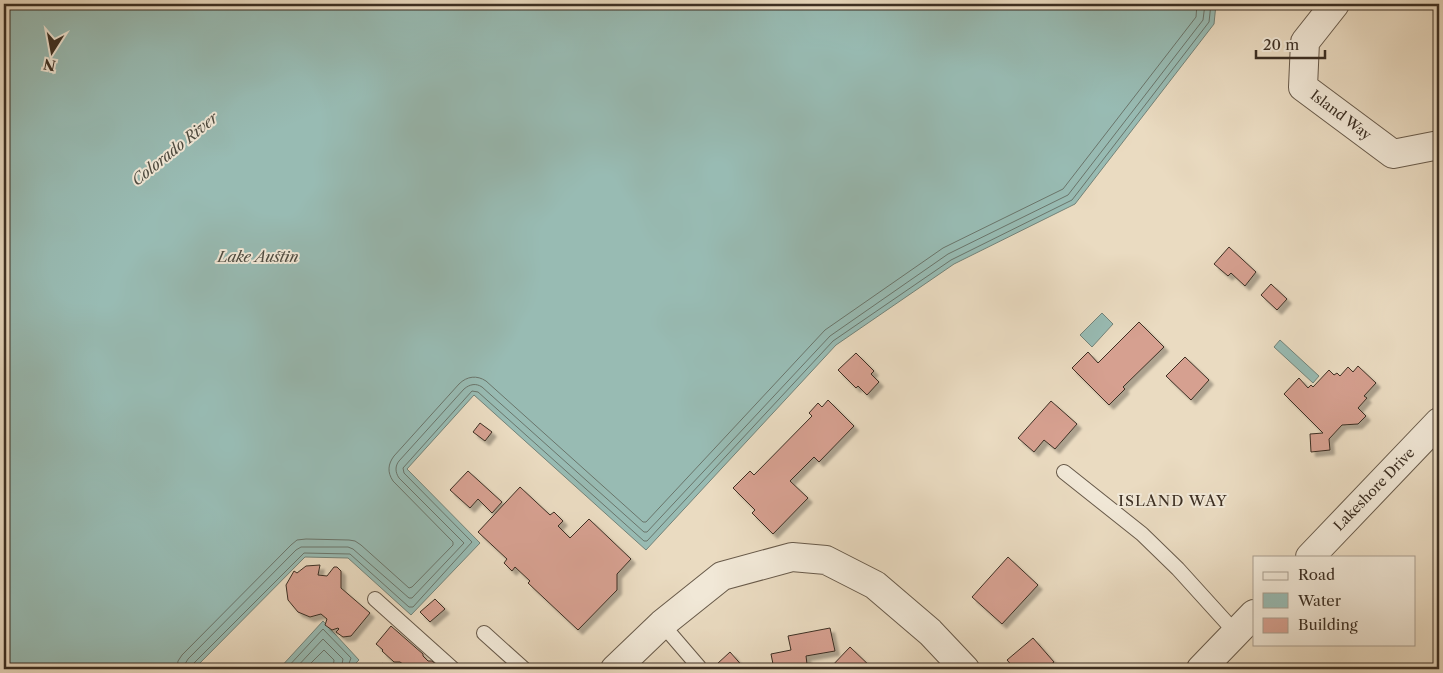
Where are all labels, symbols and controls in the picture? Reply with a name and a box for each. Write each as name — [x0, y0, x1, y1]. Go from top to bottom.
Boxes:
north arrow — [28, 28, 78, 78]
scale bar — [1256, 28, 1324, 60]
text: 20 m — [1263, 35, 1299, 54]
text: N — [42, 55, 57, 75]
street label: Island Way — [1307, 86, 1375, 144]
water label: Colorado River — [128, 107, 223, 189]
water label: Lake Austin — [217, 247, 298, 266]
street label: Lakeshore Drive — [1330, 443, 1418, 534]
district label: ISLAND WAY — [1118, 491, 1228, 510]
legend — [1253, 556, 1416, 646]
text: Road — [1298, 565, 1335, 584]
text: Water — [1297, 591, 1342, 610]
text: Building — [1298, 615, 1358, 634]

